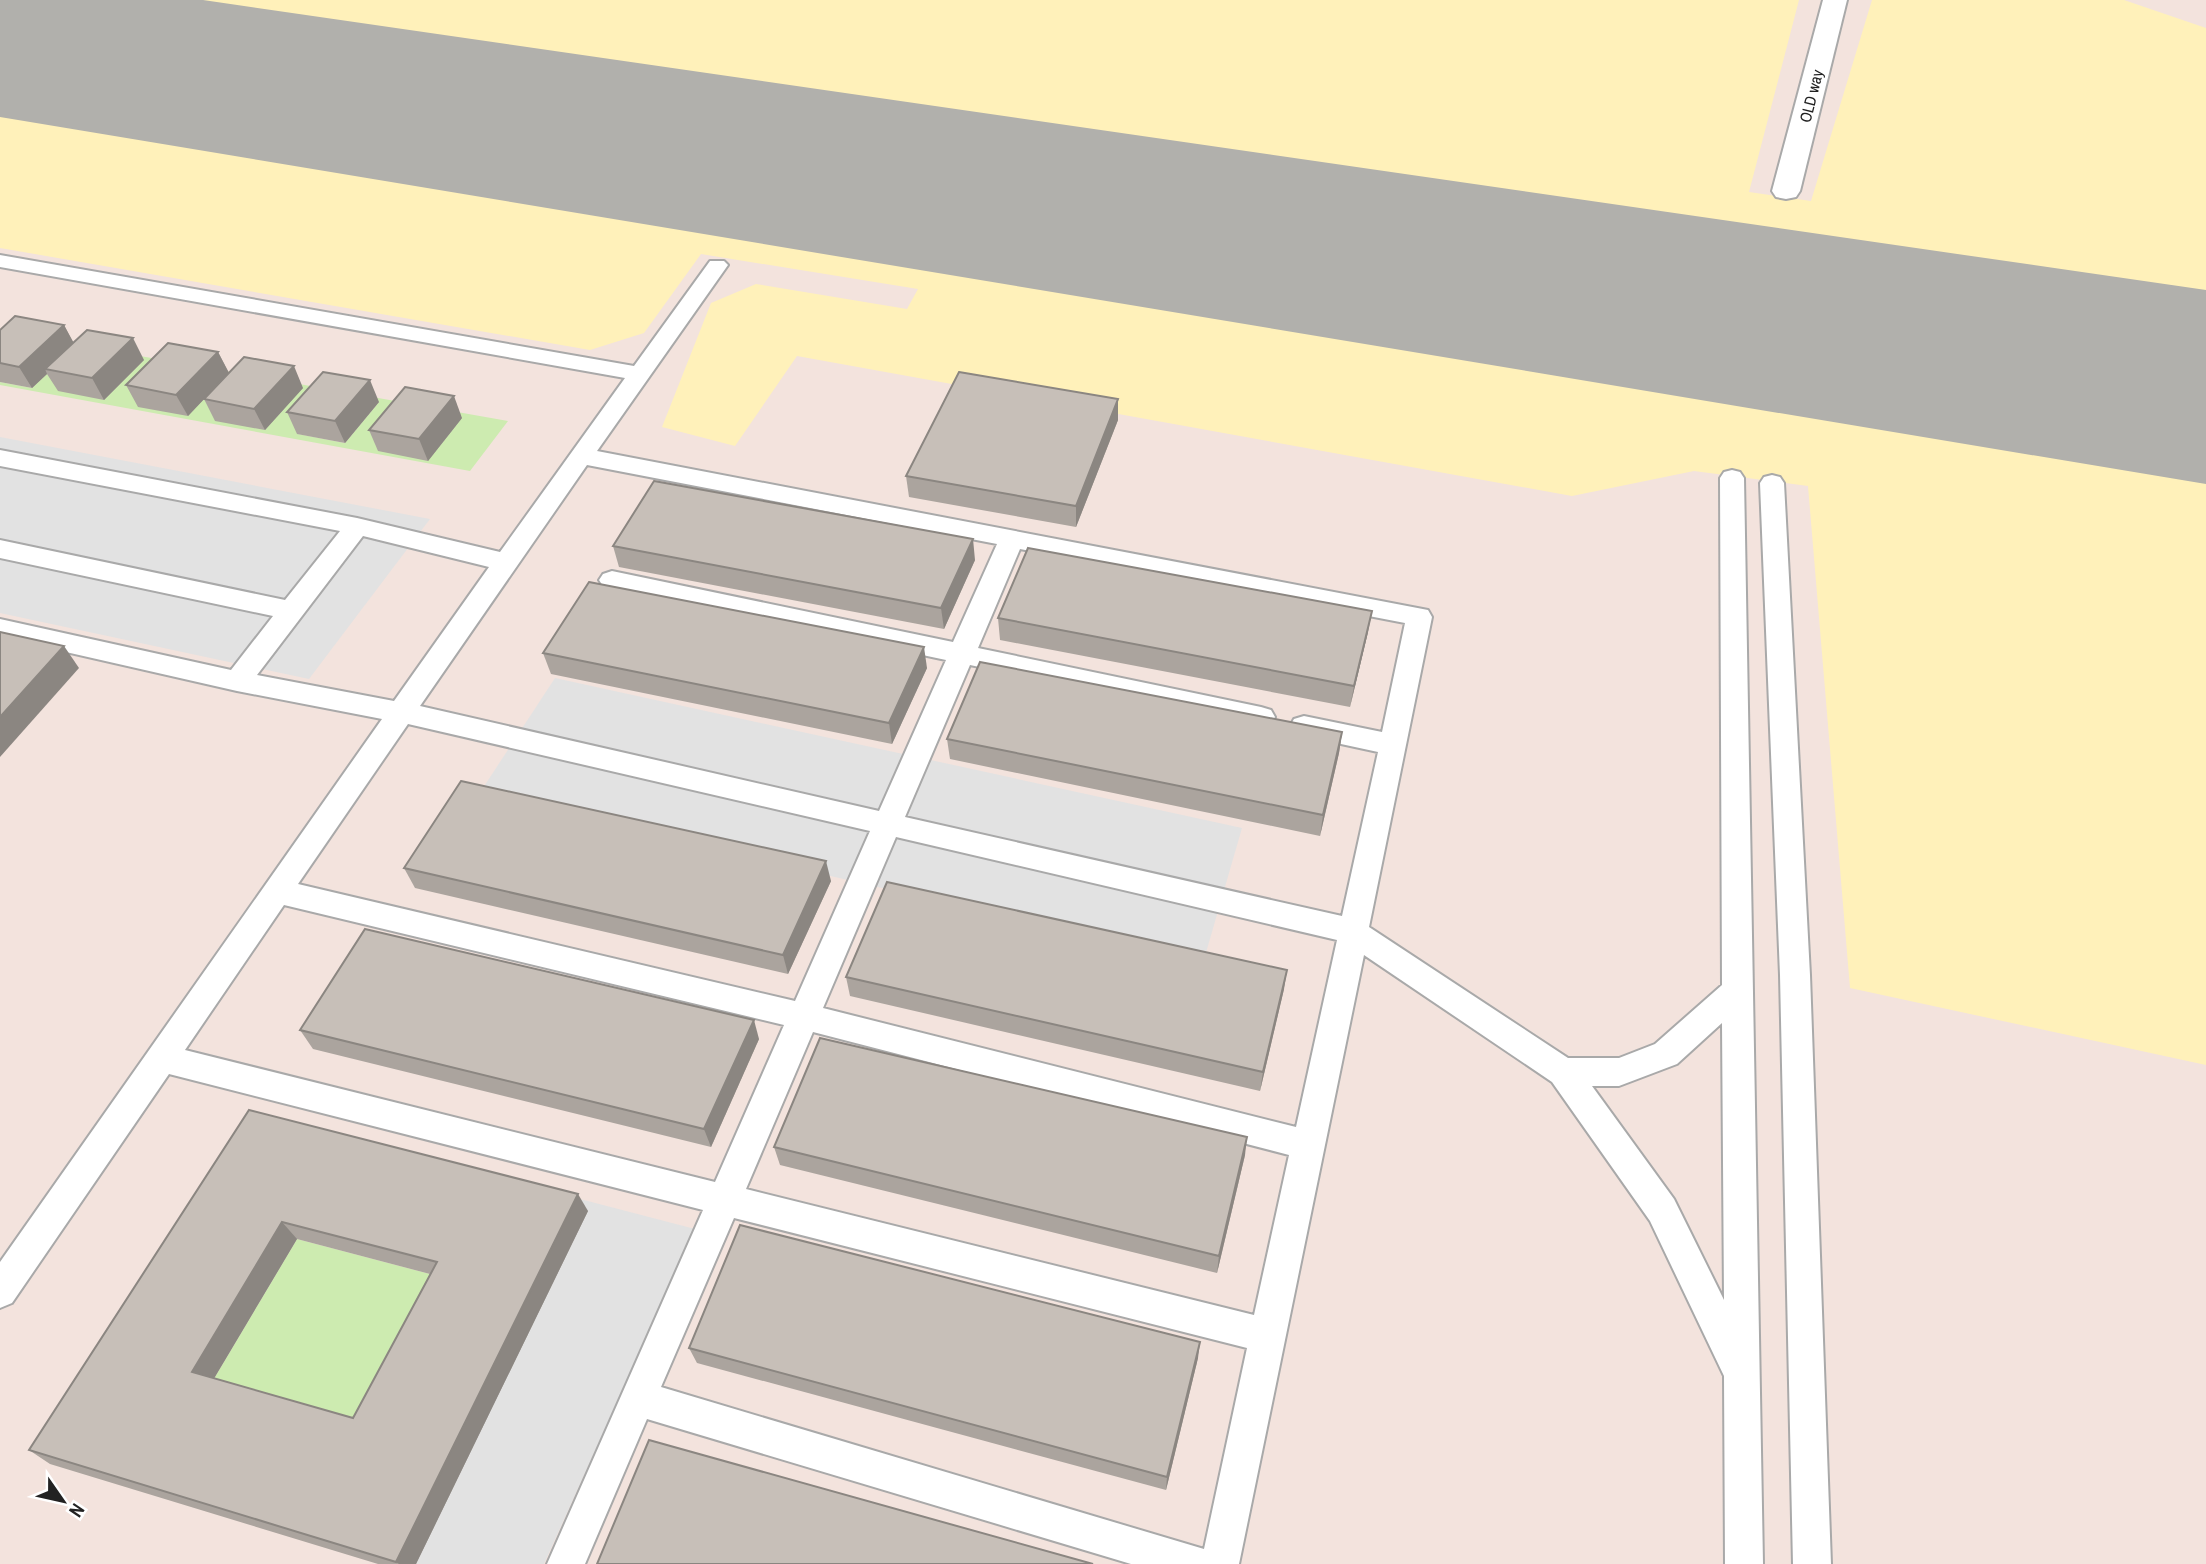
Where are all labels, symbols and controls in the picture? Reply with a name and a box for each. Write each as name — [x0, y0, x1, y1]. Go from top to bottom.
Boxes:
street label: OLD way — [1794, 67, 1828, 125]
north arrow — [28, 1466, 98, 1536]
text: N — [63, 1499, 91, 1522]

